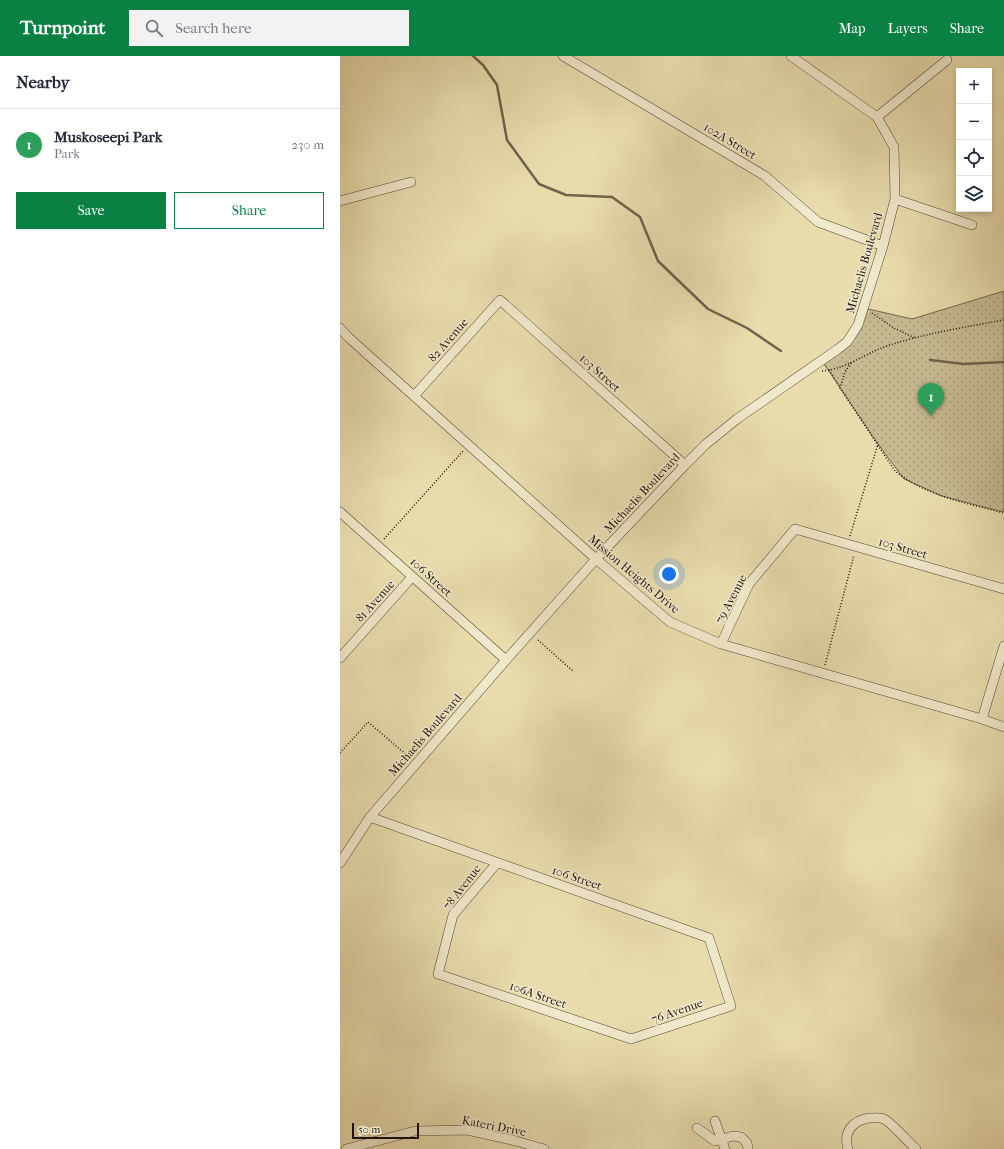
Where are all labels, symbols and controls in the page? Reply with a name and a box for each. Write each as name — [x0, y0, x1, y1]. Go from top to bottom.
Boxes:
search box — [129, 10, 409, 46]
text: Turnpoint — [20, 17, 105, 39]
icon: search — [143, 17, 165, 39]
text: Search here — [175, 19, 251, 37]
text: Map — [839, 20, 866, 37]
text: Layers — [888, 20, 928, 37]
text: Share — [950, 20, 984, 37]
map controls — [956, 68, 992, 212]
button: + — [956, 68, 992, 104]
text: Nearby — [16, 72, 70, 92]
button: − — [956, 104, 992, 140]
street label: 102A Street — [701, 120, 760, 163]
text: Muskoseepi Park — [54, 128, 163, 146]
text: 1 — [27, 137, 31, 152]
text: 230 m — [291, 137, 324, 152]
button: locate — [956, 140, 992, 176]
text: Park — [54, 146, 80, 161]
button: layers — [956, 176, 992, 212]
button: Save — [16, 192, 166, 229]
button: Share — [174, 192, 324, 229]
street label: Michaelis Boulevard — [843, 211, 885, 315]
street label: 82 Avenue — [425, 315, 471, 365]
street label: 103 Street — [577, 351, 624, 395]
pin: 1 — [918, 383, 944, 416]
street label: Michaelis Boulevard — [601, 450, 683, 536]
street label: Mission Heights Drive — [586, 532, 683, 616]
street label: 103 Street — [877, 534, 930, 562]
street label: 106 Street — [407, 555, 455, 600]
your location — [659, 564, 679, 584]
street label: 79 Avenue — [712, 572, 750, 626]
street label: 81 Avenue — [353, 577, 398, 625]
street label: Michaelis Boulevard — [386, 691, 465, 779]
street label: 78 Avenue — [440, 862, 484, 912]
street label: 106 Street — [550, 863, 604, 893]
street label: 106A Street — [508, 979, 569, 1012]
street label: 76 Avenue — [649, 996, 705, 1026]
street label: Kateri Drive — [461, 1113, 527, 1139]
scale bar — [352, 1121, 419, 1140]
text: 50 m — [358, 1123, 380, 1136]

